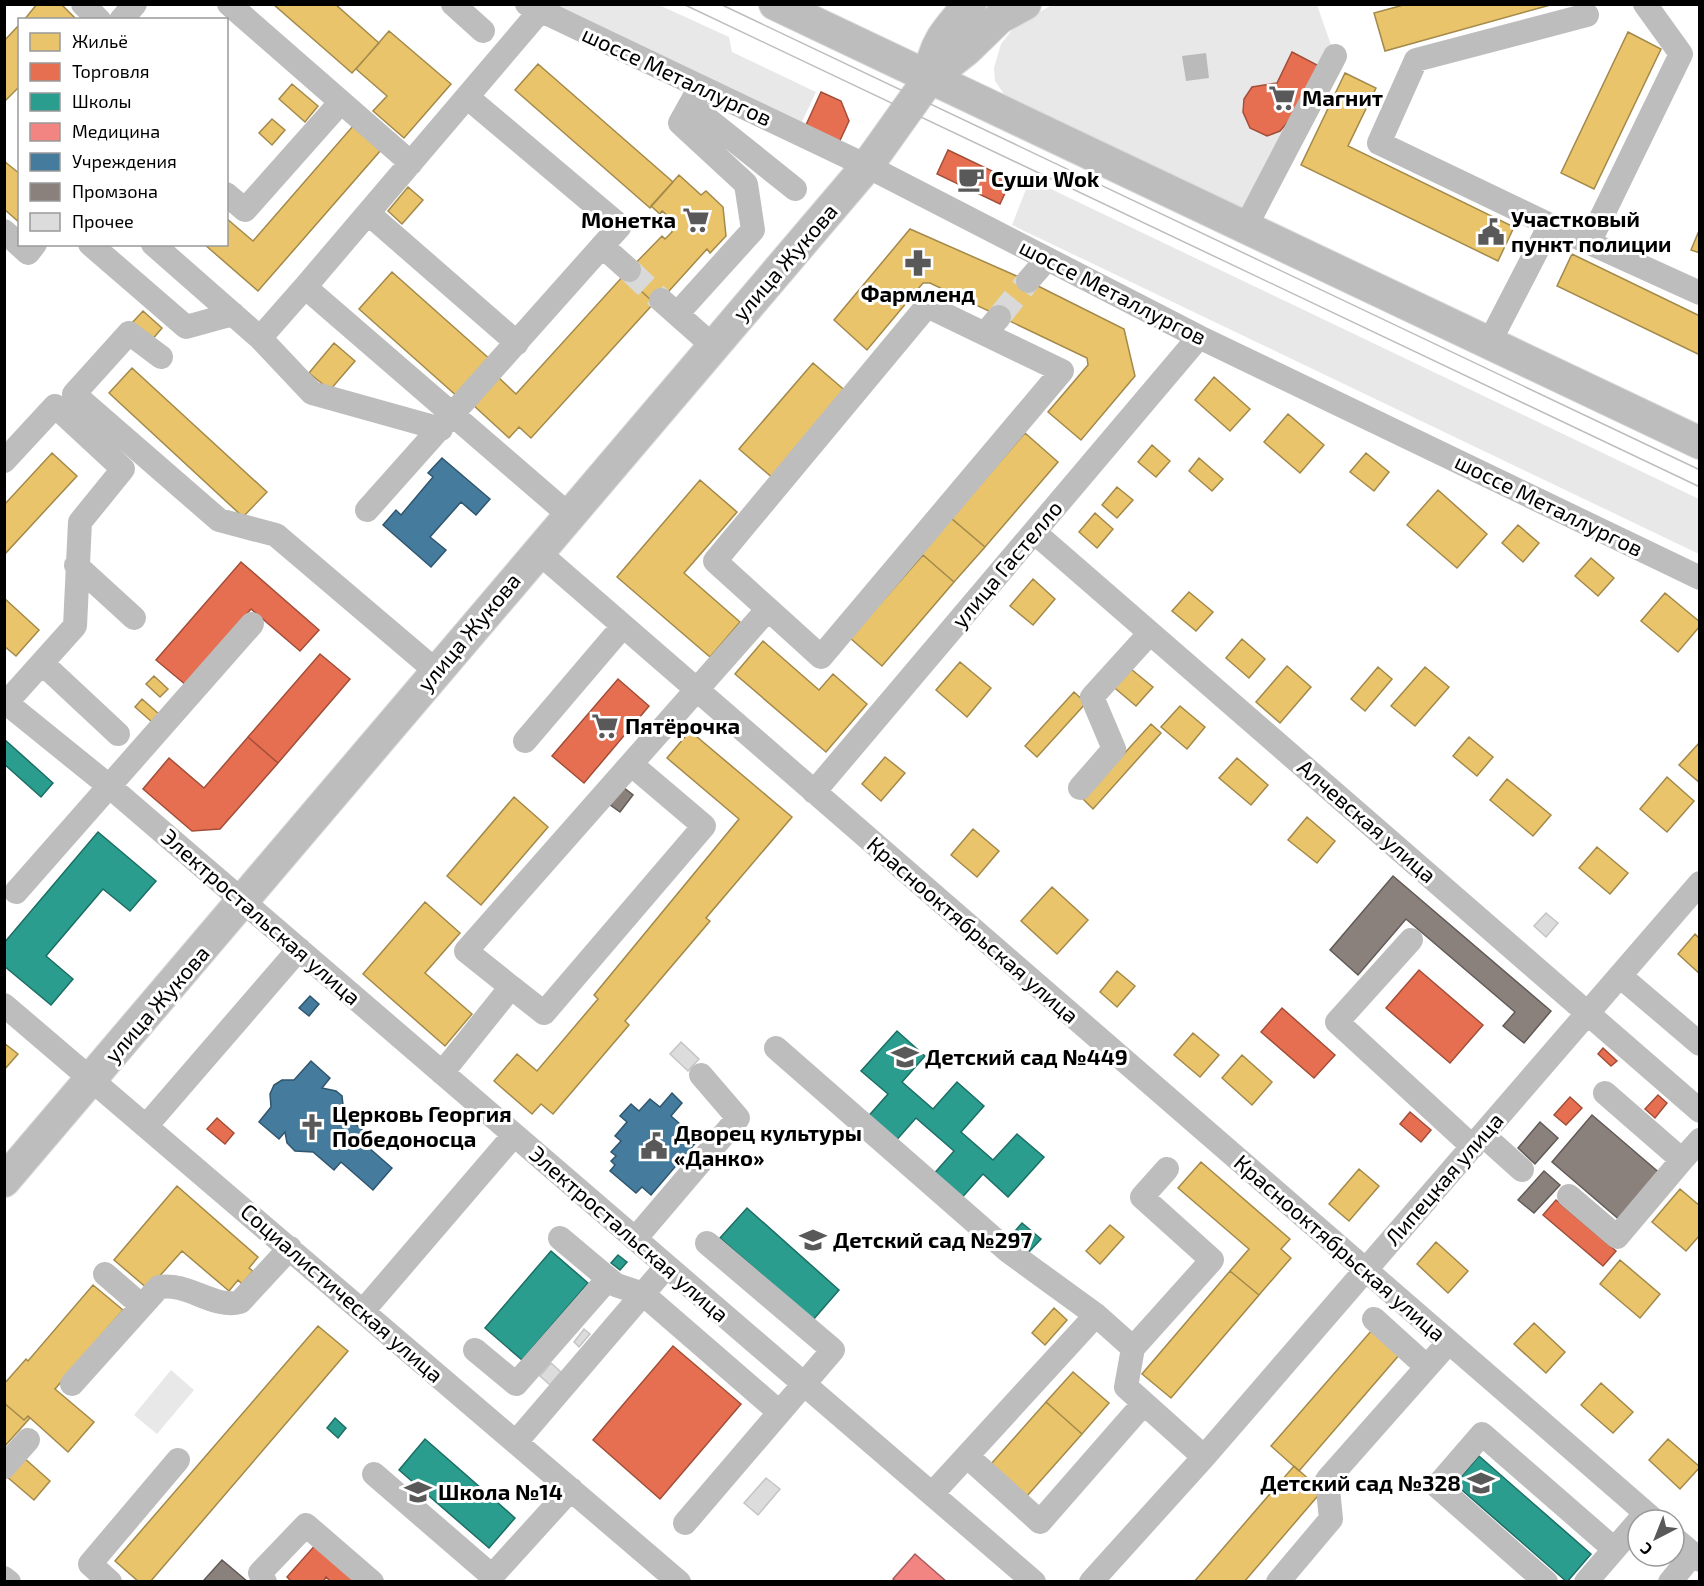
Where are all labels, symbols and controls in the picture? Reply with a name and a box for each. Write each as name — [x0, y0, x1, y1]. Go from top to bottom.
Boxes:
legend — [18, 18, 228, 246]
street label: шоссе Металлургов — [578, 20, 776, 131]
text: Жильё — [72, 30, 128, 52]
text: Торговля — [72, 60, 150, 82]
supermarket icon: Магнит — [1267, 83, 1297, 113]
place label: Магнит — [1302, 84, 1383, 110]
text: Школы — [72, 90, 132, 112]
text: Медицина — [72, 120, 160, 142]
text: Учреждения — [72, 150, 177, 172]
cafe icon: Суши Wok — [956, 164, 986, 194]
place label: Суши Wok — [991, 165, 1100, 191]
text: Промзона — [72, 180, 158, 202]
street label: улица Жукова — [726, 198, 843, 326]
supermarket icon: Монетка — [681, 205, 711, 235]
place label: Участковый пункт полиции — [1511, 205, 1672, 256]
place label: Монетка — [581, 206, 676, 232]
text: Прочее — [72, 210, 134, 232]
public building icon: Участковый пункт полиции — [1476, 217, 1506, 247]
street label: шоссе Металлургов — [1015, 233, 1211, 350]
pharmacy icon: Фармленд — [903, 248, 933, 278]
place label: Фармленд — [861, 280, 975, 306]
street label: шоссе Металлургов — [1451, 447, 1648, 562]
street label: улица Гастелло — [946, 494, 1068, 633]
street label: улица Жукова — [411, 567, 526, 696]
supermarket icon: Пятёрочка — [590, 711, 620, 741]
place label: Пятёрочка — [625, 712, 740, 738]
street label: Алчевская улица — [1292, 753, 1442, 888]
street label: Электростальская улица — [156, 823, 367, 1011]
street label: Краснооктябрьская улица — [862, 830, 1085, 1029]
street label: улица Жукова — [98, 940, 215, 1068]
school or university icon: Детский сад №449 — [890, 1042, 920, 1072]
place label: Детский сад №449 — [925, 1043, 1128, 1069]
place label: Церковь Георгия Победоносца — [332, 1100, 512, 1151]
street label: Липецкая улица — [1379, 1107, 1509, 1251]
church icon: Церковь Георгия Победоносца — [297, 1112, 327, 1142]
place label: Дворец культуры «Данко» — [674, 1119, 862, 1170]
public building icon: Дворец культуры «Данко» — [639, 1131, 669, 1161]
street label: Электростальская улица — [524, 1140, 735, 1328]
street label: Краснооктябрьская улица — [1229, 1148, 1452, 1347]
street label: Социалистическая улица — [236, 1197, 449, 1388]
school or university icon: Детский сад №297 — [798, 1225, 828, 1255]
place label: Детский сад №297 — [833, 1226, 1032, 1252]
school or university icon: Детский сад №328 — [1466, 1468, 1496, 1498]
place label: Детский сад №328 — [1260, 1469, 1461, 1495]
school or university icon: Школа №14 — [403, 1477, 433, 1507]
place label: Школа №14 — [438, 1478, 563, 1504]
north arrow — [1626, 1508, 1686, 1568]
text: С — [1636, 1539, 1655, 1560]

